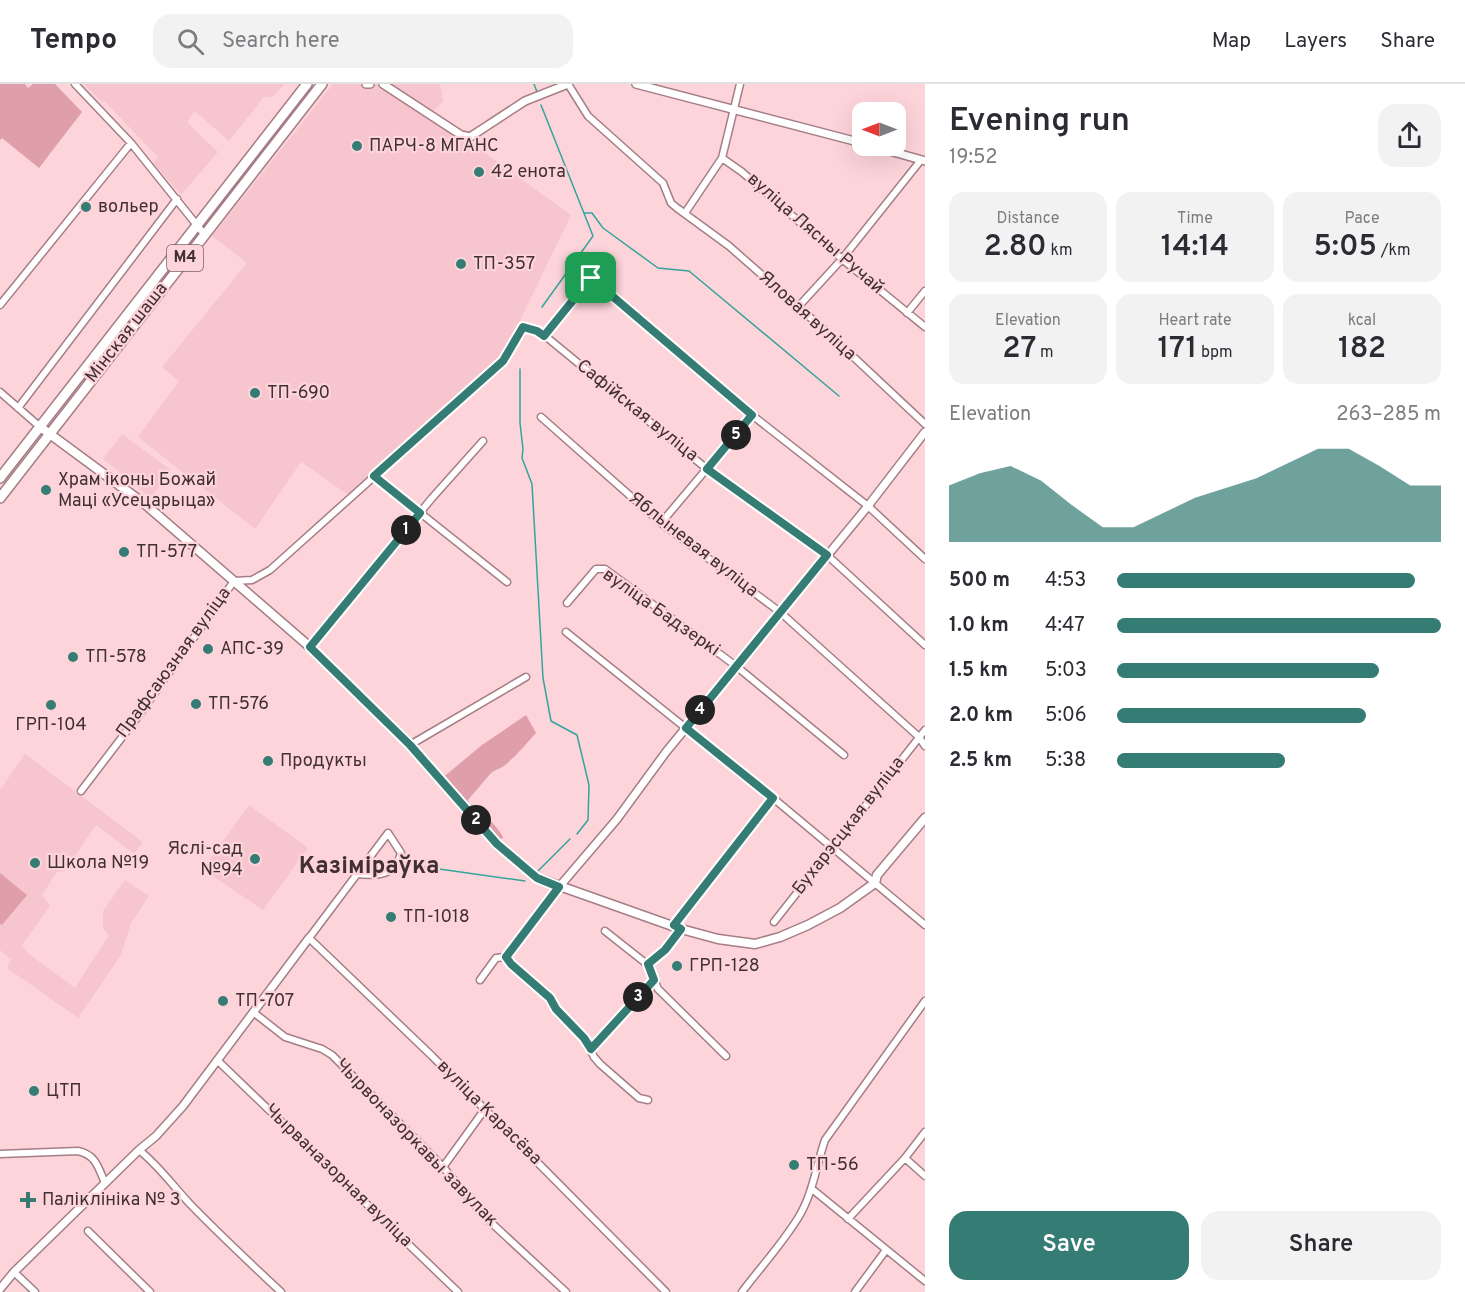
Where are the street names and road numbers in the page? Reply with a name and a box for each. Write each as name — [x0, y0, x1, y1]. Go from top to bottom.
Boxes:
street label: вуліца Лясны Ручай — [742, 168, 888, 300]
road number: М4 — [167, 245, 203, 271]
street label: Яловая вуліца — [753, 266, 861, 366]
street label: Мінская шаша — [81, 278, 173, 388]
street label: Сафійская вуліца — [571, 355, 703, 467]
street label: Яблыневая вуліца — [624, 487, 762, 603]
street label: вуліца Бадзеркі — [598, 564, 724, 662]
street label: Прафсаюзная вуліца — [111, 583, 237, 743]
street label: Бухарэсцкая вуліца — [788, 752, 910, 900]
street label: Чырвоназоркавы завулак — [330, 1054, 502, 1232]
street label: вуліца Карасёва — [431, 1055, 547, 1171]
street label: Чырваназорная вуліца — [259, 1099, 417, 1253]

